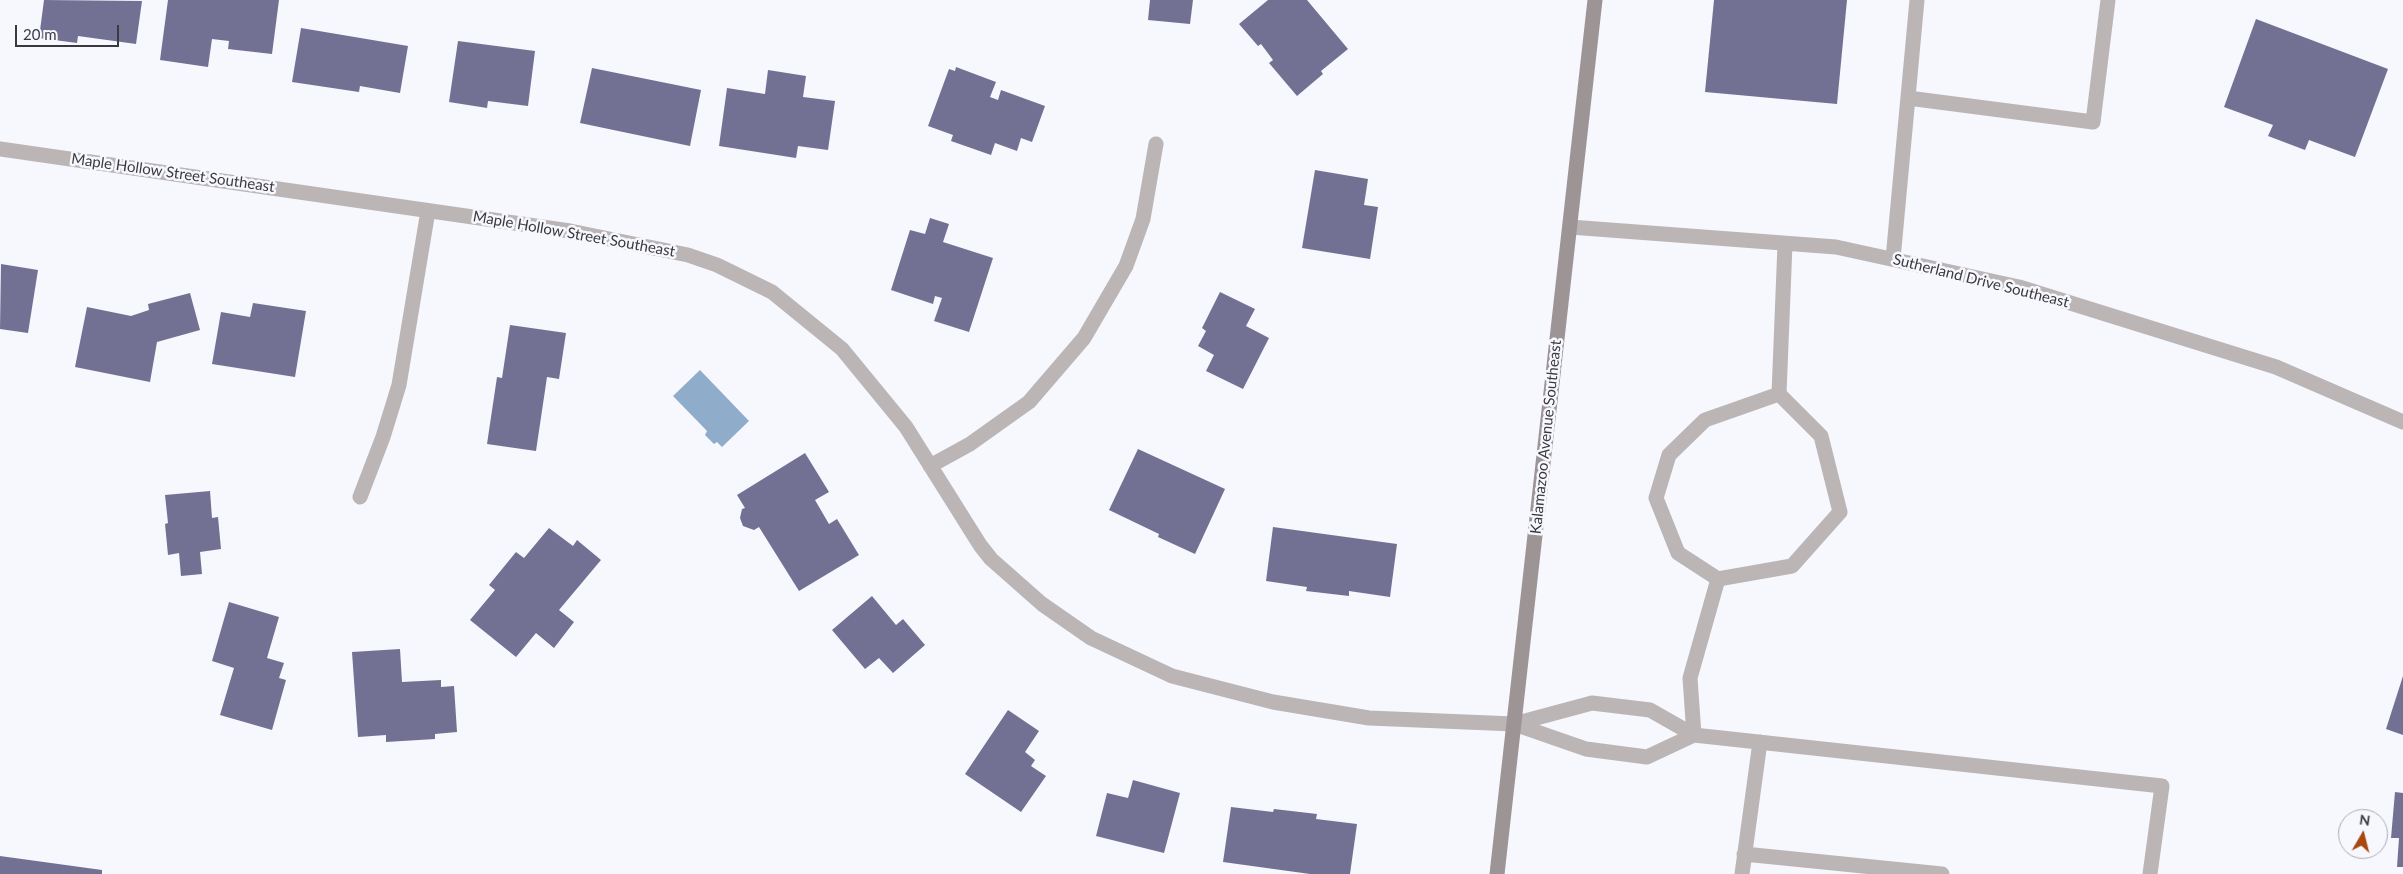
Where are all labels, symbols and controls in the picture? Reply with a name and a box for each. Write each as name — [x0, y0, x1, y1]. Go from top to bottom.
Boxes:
scale bar — [18, 15, 121, 47]
text: 20 m — [23, 25, 57, 43]
street label: Maple Hollow Street Southeast — [70, 150, 276, 196]
street label: Maple Hollow Street Southeast — [472, 207, 676, 261]
street label: Sutherland Drive Southeast — [1891, 250, 2071, 312]
street label: Kalamazoo Avenue Southeast — [1527, 339, 1565, 535]
north arrow — [2338, 809, 2388, 859]
text: N — [2358, 810, 2372, 829]

